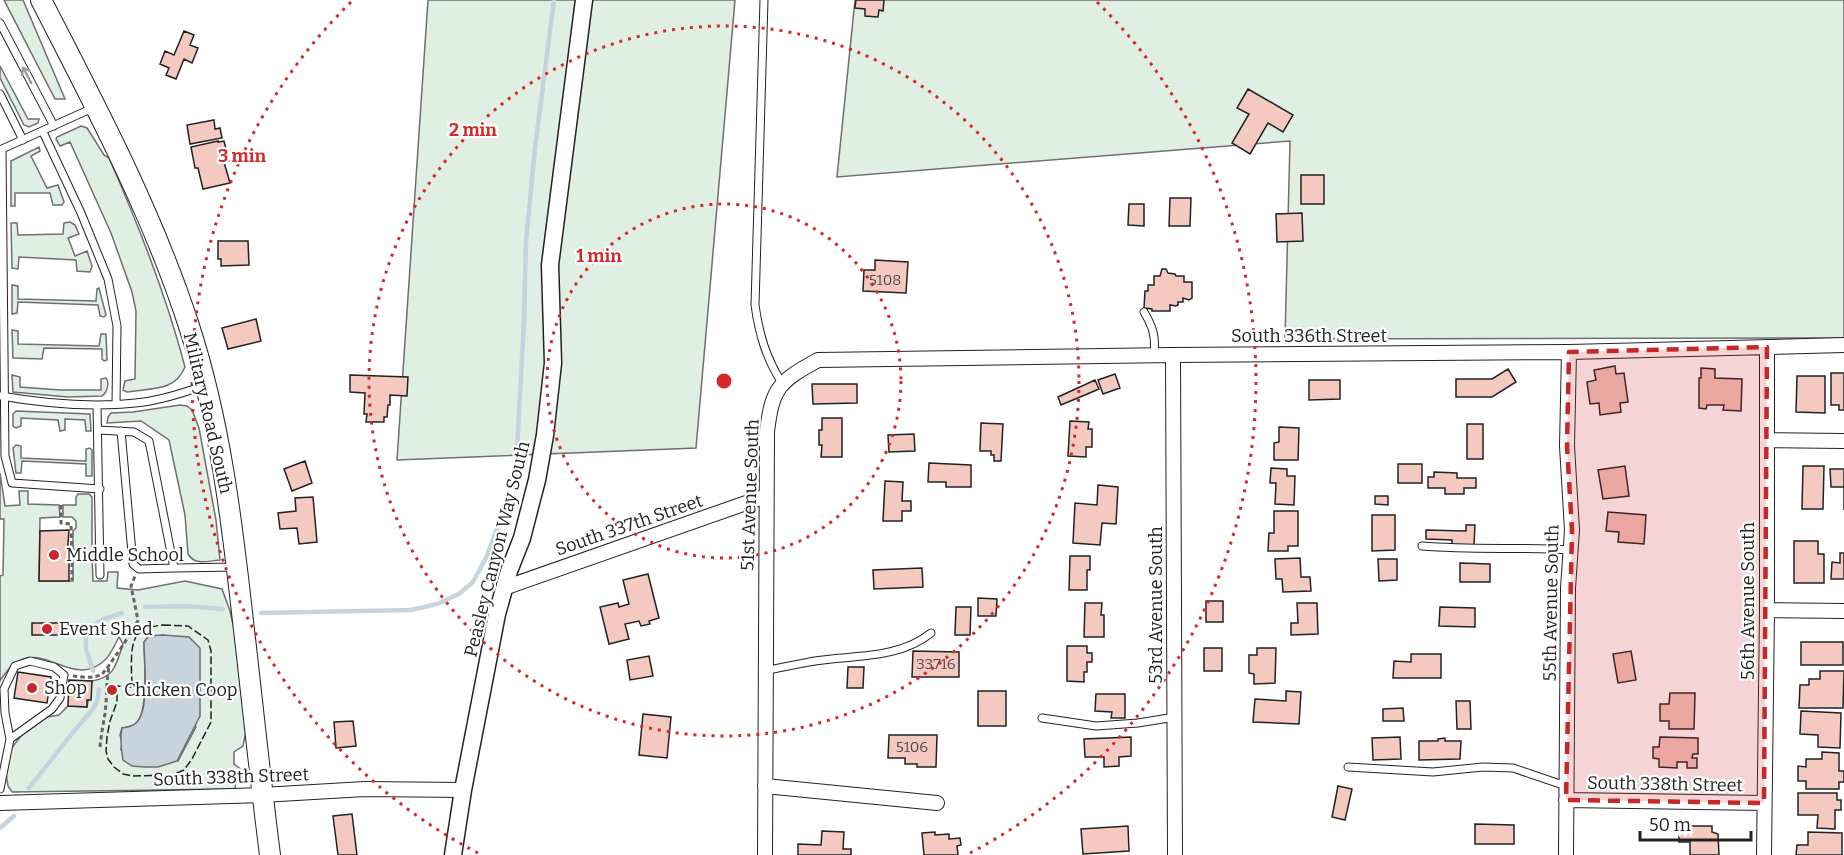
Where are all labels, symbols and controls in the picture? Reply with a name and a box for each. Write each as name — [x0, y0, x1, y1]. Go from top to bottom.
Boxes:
one-way arrow — [21, 67, 33, 84]
text: 2 min — [449, 119, 497, 141]
text: 3 min — [218, 145, 266, 167]
text: 1 min — [576, 245, 622, 267]
house number: 5108 — [869, 271, 901, 289]
street label: South 336th Street — [1231, 325, 1387, 347]
street label: Military Road South — [179, 330, 237, 496]
centre of rings — [714, 371, 734, 391]
street label: 51st Avenue South — [736, 419, 764, 571]
street label: Peasley Canyon Way South — [459, 439, 535, 659]
street label: South 337th Street — [552, 489, 706, 561]
street label: 56th Avenue South — [1737, 522, 1759, 680]
street label: 55th Avenue South — [1539, 524, 1563, 682]
street label: 53rd Avenue South — [1145, 526, 1167, 684]
place label: Middle School — [66, 544, 184, 566]
marker: Middle School — [47, 548, 61, 562]
place label: Event Shed — [59, 618, 153, 640]
marker: Event Shed — [40, 622, 54, 636]
house number: 33716 — [916, 655, 956, 673]
place label: Shop — [44, 677, 87, 699]
place label: Chicken Coop — [124, 679, 238, 701]
marker: Shop — [25, 681, 39, 695]
marker: Chicken Coop — [105, 683, 119, 697]
house number: 5106 — [896, 738, 928, 756]
street label: South 338th Street — [153, 763, 310, 791]
street label: South 338th Street — [1587, 772, 1744, 796]
scale bar — [1640, 804, 1751, 842]
text: 50 m — [1649, 814, 1691, 836]

